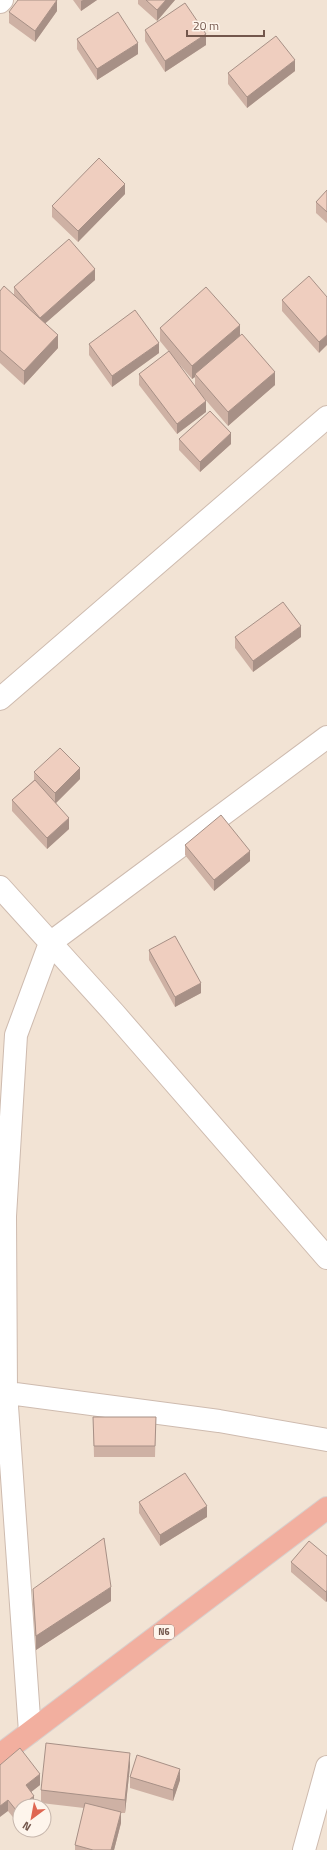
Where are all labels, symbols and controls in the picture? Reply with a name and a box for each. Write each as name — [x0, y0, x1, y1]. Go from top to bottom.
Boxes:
scale bar — [187, 12, 264, 38]
text: 20 m — [193, 16, 219, 35]
road number: N6 — [154, 1625, 174, 1639]
north arrow — [12, 1798, 52, 1838]
text: N — [19, 1818, 34, 1835]

